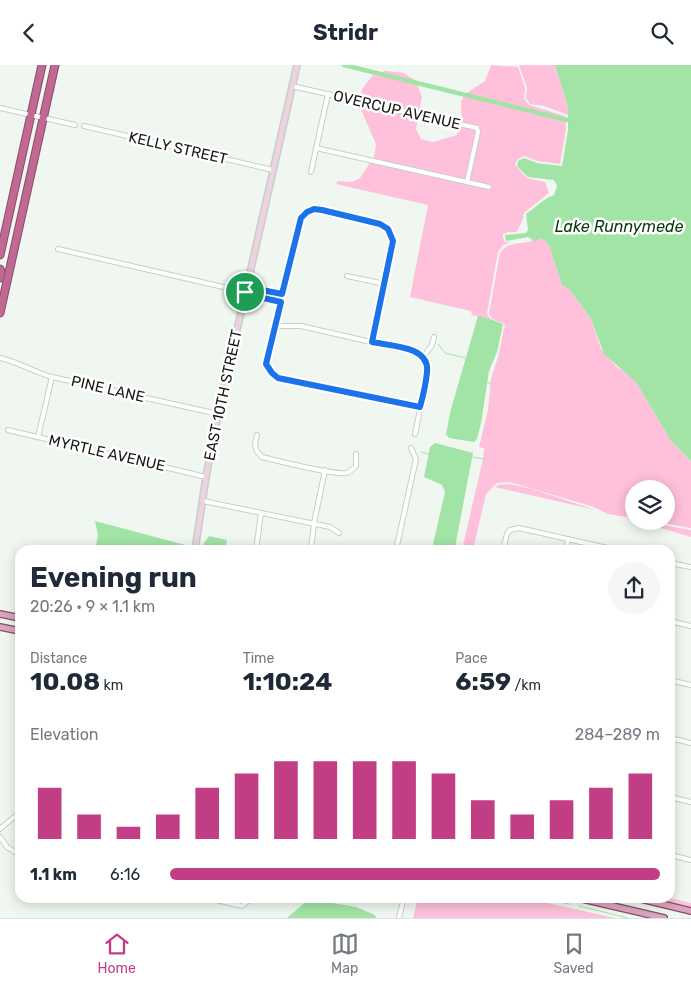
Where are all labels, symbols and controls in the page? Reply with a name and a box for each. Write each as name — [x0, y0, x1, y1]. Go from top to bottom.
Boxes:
icon: back — [15, 19, 43, 47]
text: Stridr — [313, 19, 378, 46]
icon: search — [648, 19, 676, 47]
street label: OVERCUP AVENUE — [332, 87, 462, 133]
street label: KELLY STREET — [127, 128, 229, 168]
water label: Lake Runnymede — [555, 217, 683, 236]
pin — [224, 271, 266, 313]
icon: arrive — [231, 278, 259, 306]
street label: EAST 10TH STREET — [200, 327, 246, 462]
street label: PINE LANE — [69, 372, 147, 406]
street label: MYRTLE AVENUE — [47, 431, 167, 475]
map controls — [625, 480, 675, 530]
button: layers — [625, 480, 675, 530]
text: Evening run — [30, 561, 197, 594]
button: share — [608, 562, 660, 614]
text: 20:26 · 9 × 1.1 km — [30, 597, 155, 616]
text: Distance — [30, 650, 87, 667]
text: Time — [243, 650, 274, 667]
text: Pace — [455, 650, 487, 667]
text: 10.08 — [30, 667, 100, 696]
text: 1:10:24 — [243, 667, 332, 696]
text: 6:59 — [455, 667, 511, 696]
text: km — [100, 677, 123, 694]
text: /km — [511, 677, 541, 694]
text: Elevation — [30, 725, 99, 744]
text: 284–289 m — [575, 725, 660, 744]
text: 1.1 km — [30, 865, 77, 884]
text: 6:16 — [110, 865, 140, 884]
tab: Home — [97, 930, 136, 977]
tab: Map — [331, 930, 359, 977]
tab: Saved — [554, 930, 594, 977]

